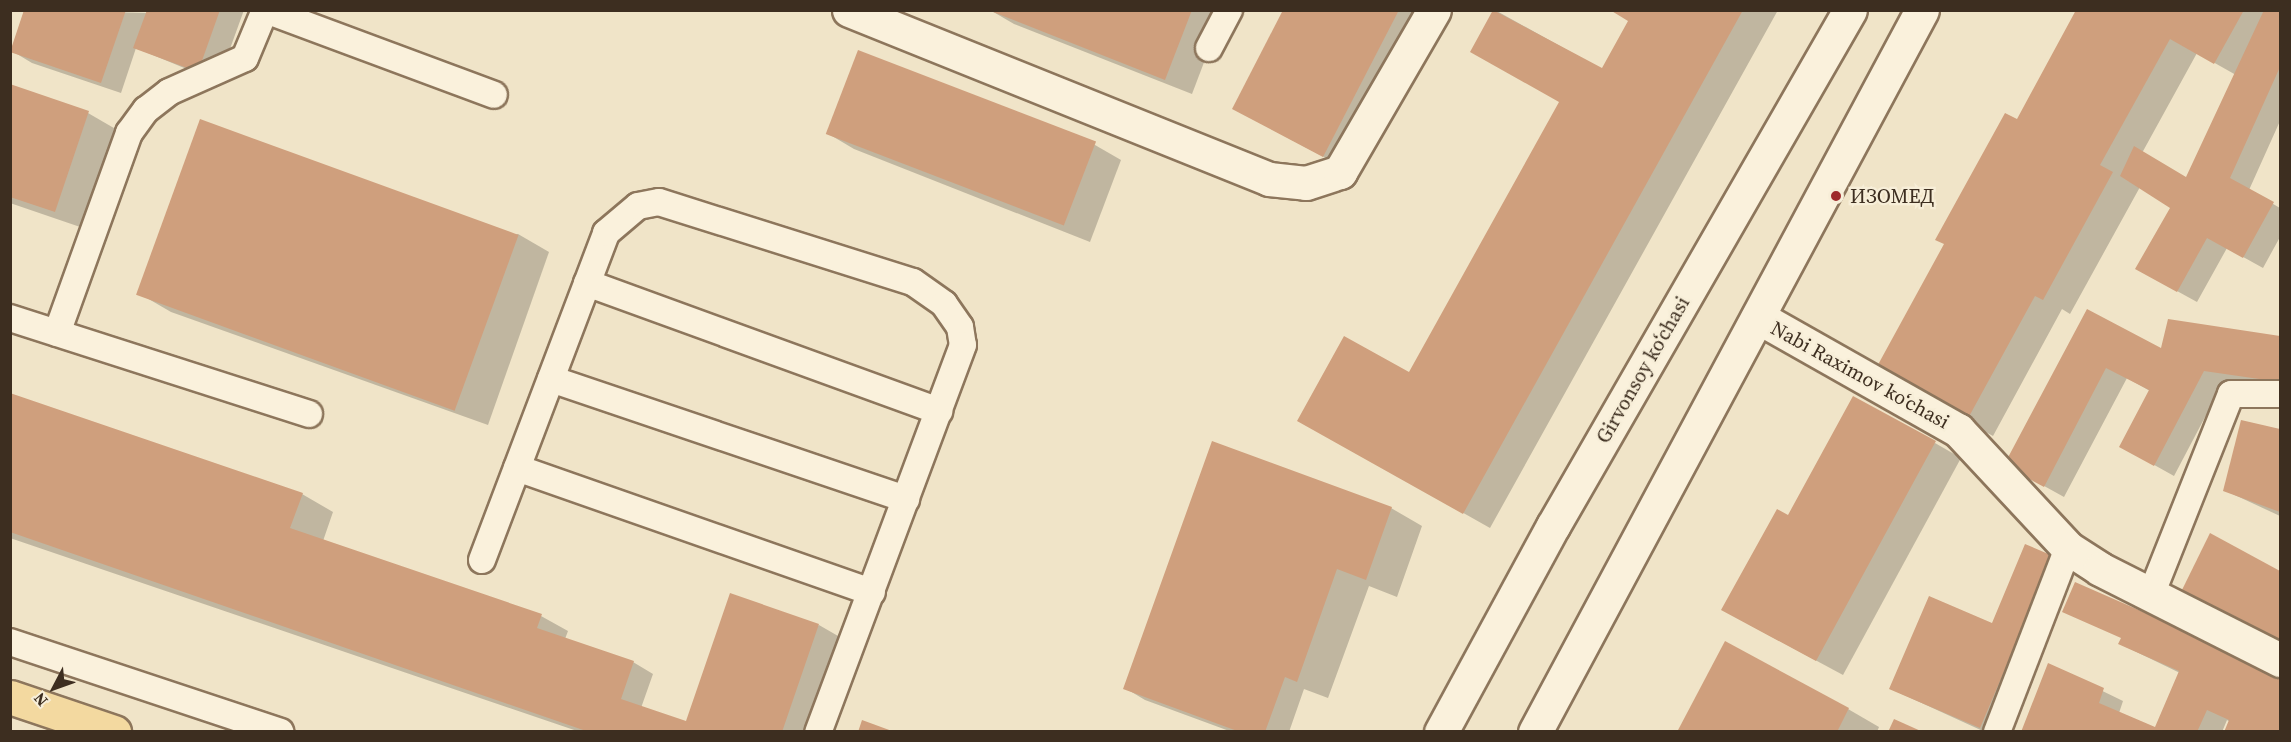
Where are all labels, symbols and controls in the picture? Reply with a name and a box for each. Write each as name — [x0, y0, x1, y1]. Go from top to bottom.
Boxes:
place label: ИЗОМЕД — [1850, 184, 1934, 208]
marker: ИЗОМЕД — [1827, 187, 1845, 205]
street label: Girvonsoy koʻchasi — [1591, 292, 1695, 448]
street label: Nabi Raximov koʻchasi — [1767, 316, 1953, 434]
north arrow — [24, 658, 84, 718]
text: N — [28, 688, 53, 711]

